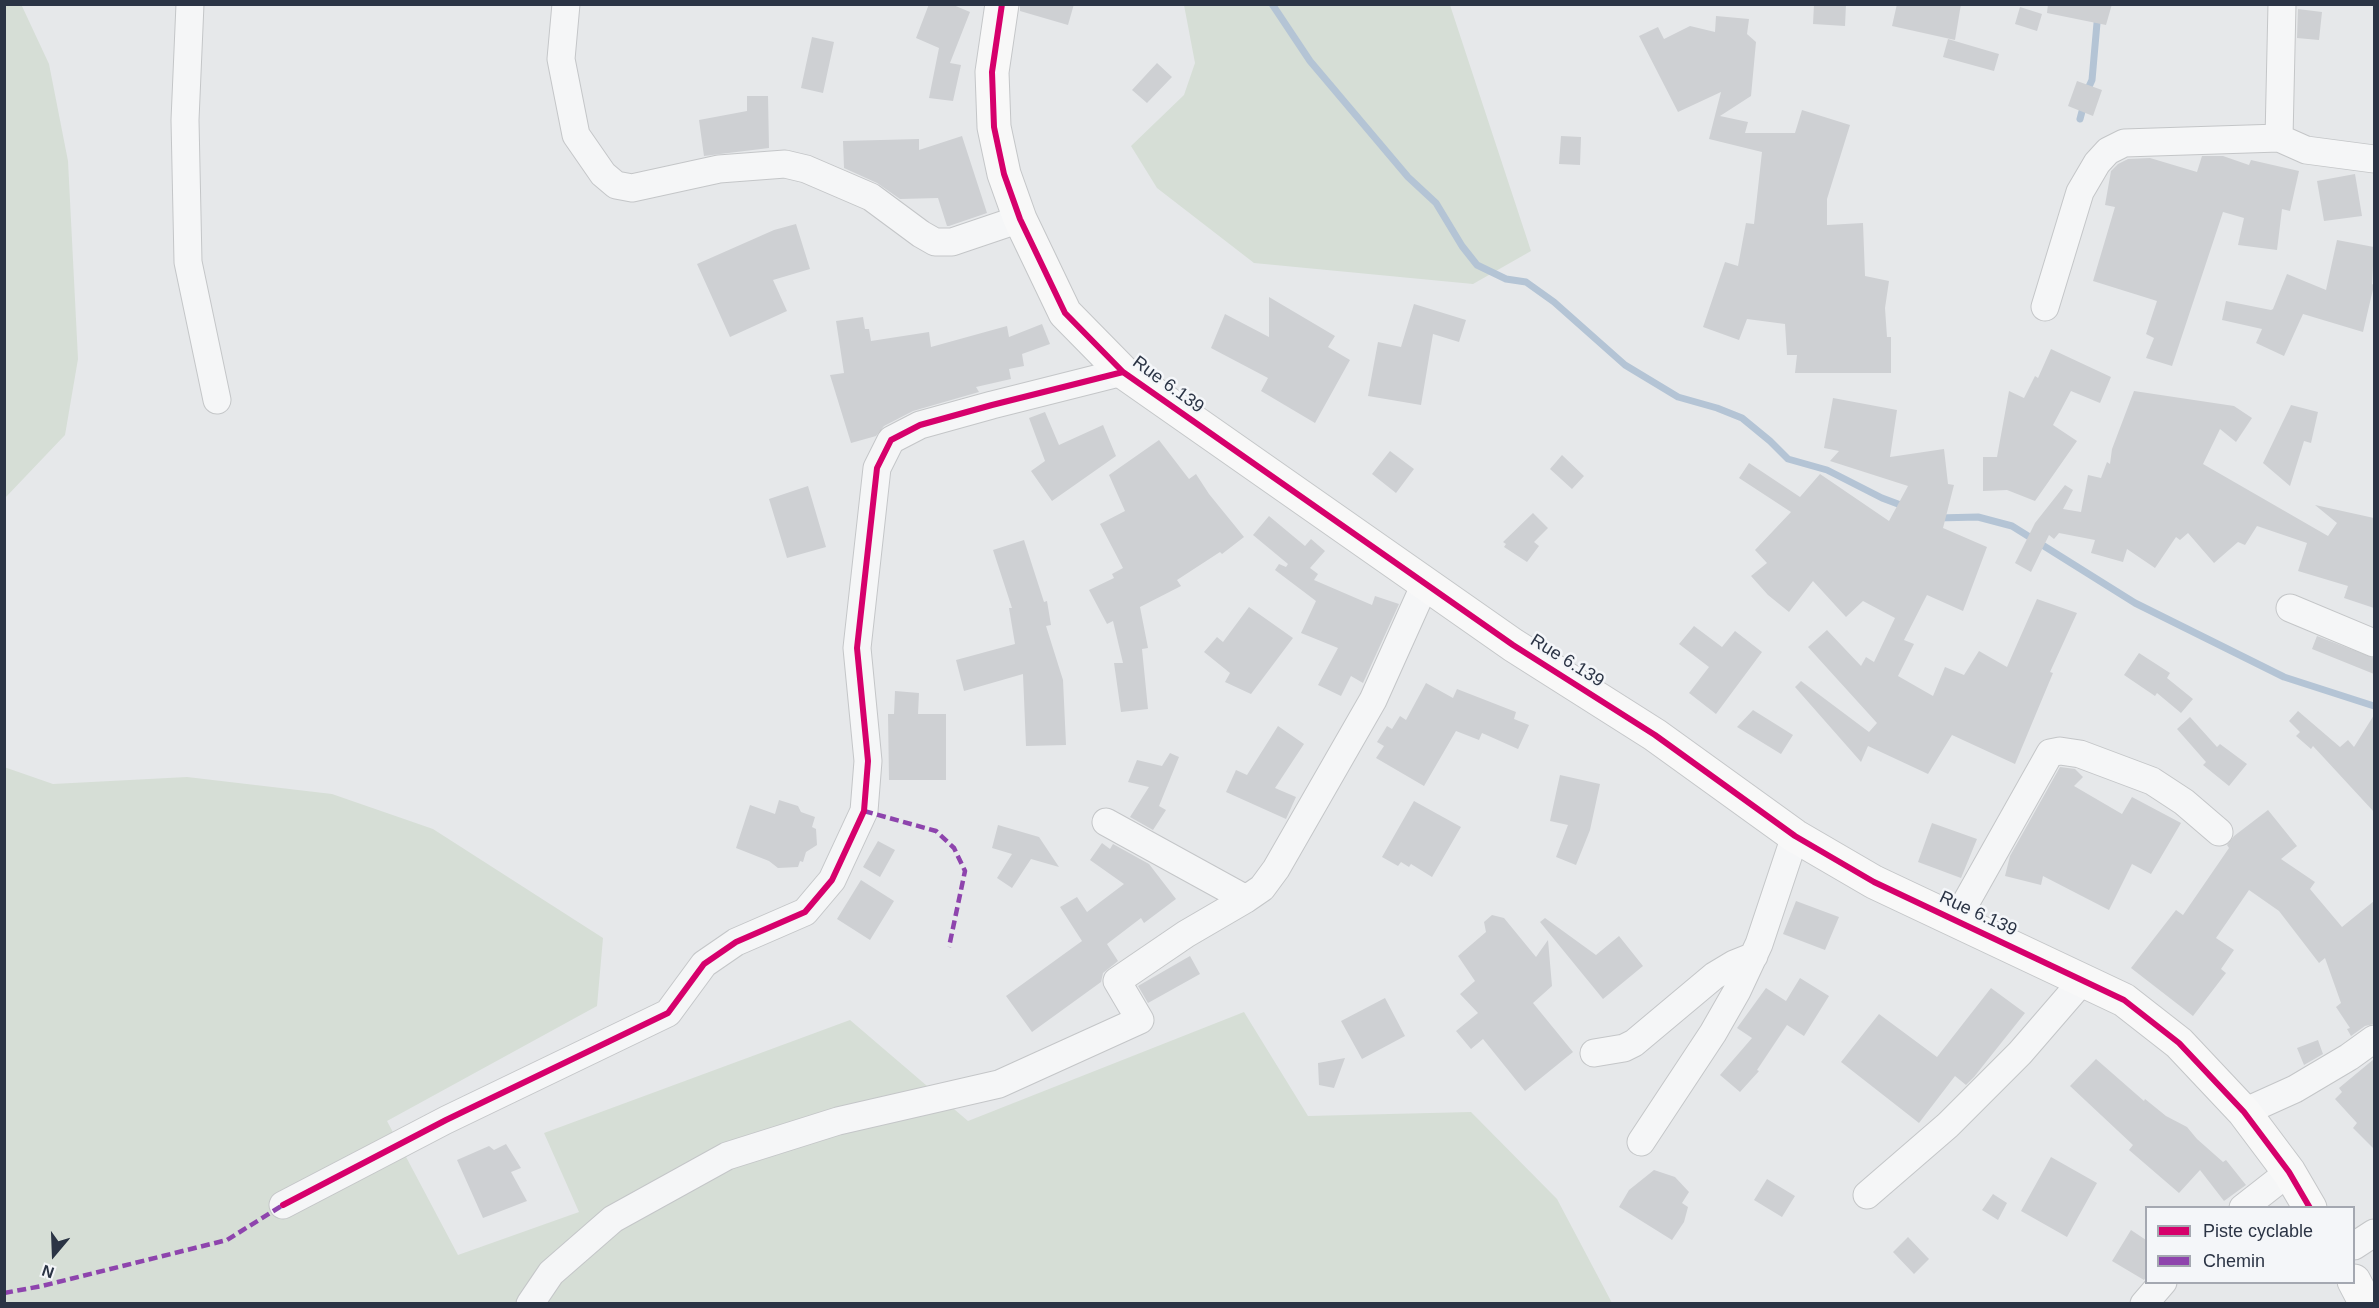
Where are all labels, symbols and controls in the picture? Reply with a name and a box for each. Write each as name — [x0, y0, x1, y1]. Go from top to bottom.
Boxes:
street label: Rue 6.139 — [1128, 352, 1208, 418]
street label: Rue 6.139 — [1526, 630, 1608, 692]
street label: Rue 6.139 — [1936, 887, 2020, 941]
legend — [2145, 1206, 2355, 1284]
text: Piste cyclable — [2203, 1221, 2313, 1241]
north arrow — [24, 1224, 84, 1284]
text: Chemin — [2203, 1251, 2265, 1271]
text: N — [40, 1262, 56, 1281]

